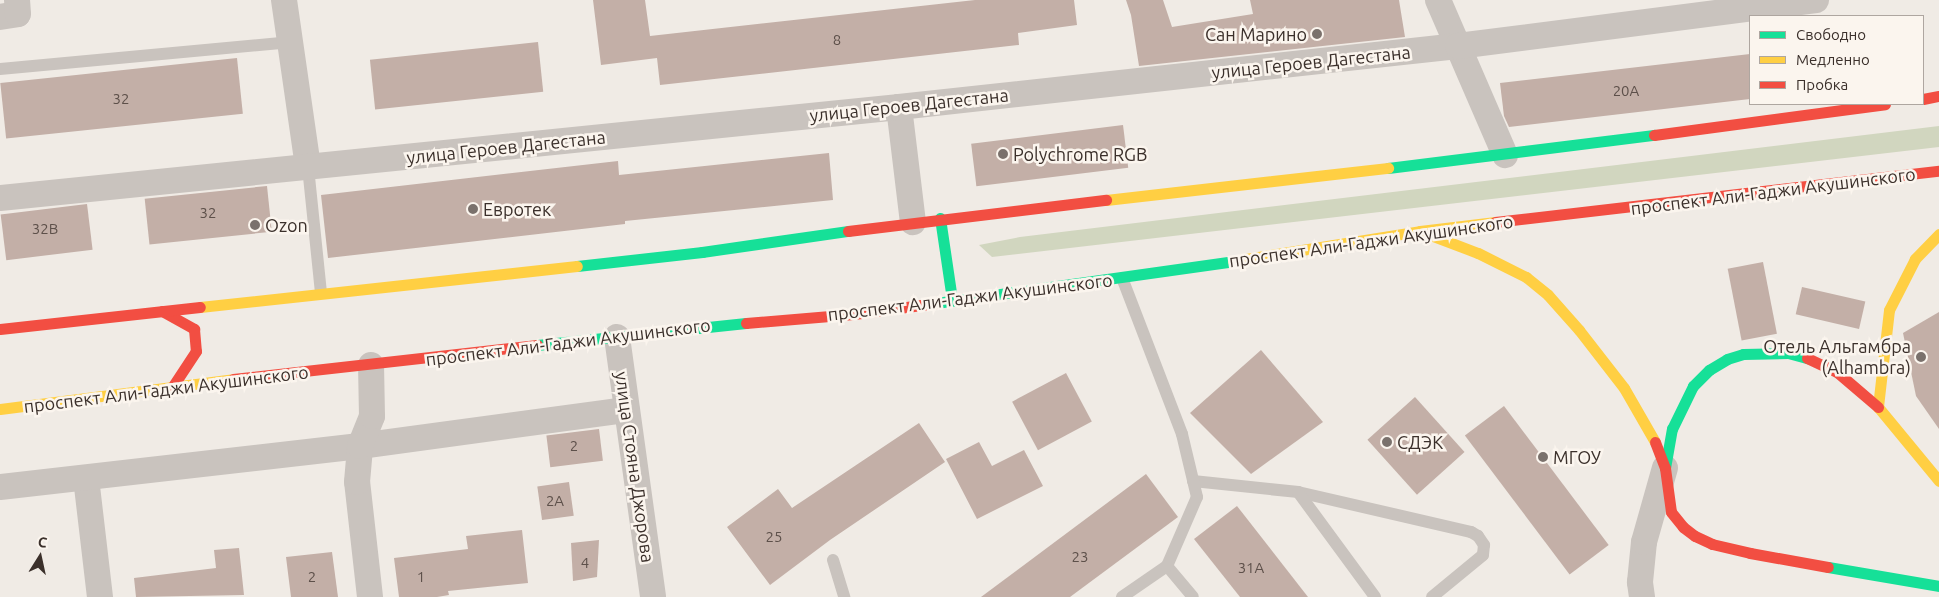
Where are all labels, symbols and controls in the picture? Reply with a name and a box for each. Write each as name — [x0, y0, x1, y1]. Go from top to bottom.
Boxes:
legend — [1749, 15, 1924, 105]
place label: Сан Марино — [1205, 23, 1307, 45]
text: Свободно — [1796, 26, 1866, 43]
marker: Сан Марино — [1311, 28, 1323, 40]
house number: 8 — [833, 31, 841, 49]
street label: улица Героев Дагестана — [1210, 41, 1412, 83]
text: Медленно — [1796, 51, 1870, 68]
text: Пробка — [1796, 76, 1848, 93]
house number: 20А — [1613, 82, 1639, 100]
street label: улица Героев Дагестана — [808, 84, 1010, 126]
house number: 32 — [113, 90, 129, 108]
street label: улица Героев Дагестана — [405, 126, 607, 168]
place label: Polychrome RGB — [1013, 143, 1147, 165]
marker: Polychrome RGB — [997, 148, 1009, 160]
street label: проспект Али-Гаджи Акушинского — [1629, 163, 1917, 219]
place label: Евротек — [483, 198, 551, 220]
marker: Евротек — [467, 203, 479, 215]
house number: 32 — [200, 204, 216, 222]
street label: проспект Али-Гаджи Акушинского — [1228, 210, 1514, 272]
place label: Ozon — [265, 214, 308, 236]
marker: Ozon — [249, 219, 261, 231]
house number: 32В — [32, 220, 58, 238]
street label: проспект Али-Гаджи Акушинского — [826, 269, 1114, 325]
street label: проспект Али-Гаджи Акушинского — [424, 314, 712, 370]
place label: Отель Альгамбра (Alhambra) — [1763, 336, 1911, 378]
marker: Отель Альгамбра (Alhambra) — [1915, 351, 1927, 363]
street label: проспект Али-Гаджи Акушинского — [22, 361, 310, 417]
street label: улица Стояна Джорова — [611, 370, 659, 564]
place label: СДЭК — [1397, 431, 1443, 453]
marker: СДЭК — [1381, 436, 1393, 448]
house number: 2 — [570, 437, 578, 455]
place label: МГОУ — [1553, 446, 1601, 468]
marker: МГОУ — [1537, 451, 1549, 463]
house number: 2А — [546, 492, 564, 510]
house number: 25 — [766, 528, 782, 546]
north arrow — [15, 532, 65, 582]
text: С — [37, 534, 48, 551]
house number: 23 — [1072, 548, 1088, 566]
house number: 4 — [581, 554, 589, 572]
house number: 31А — [1238, 559, 1264, 577]
house number: 2 — [308, 568, 316, 586]
house number: 1 — [417, 568, 425, 586]

